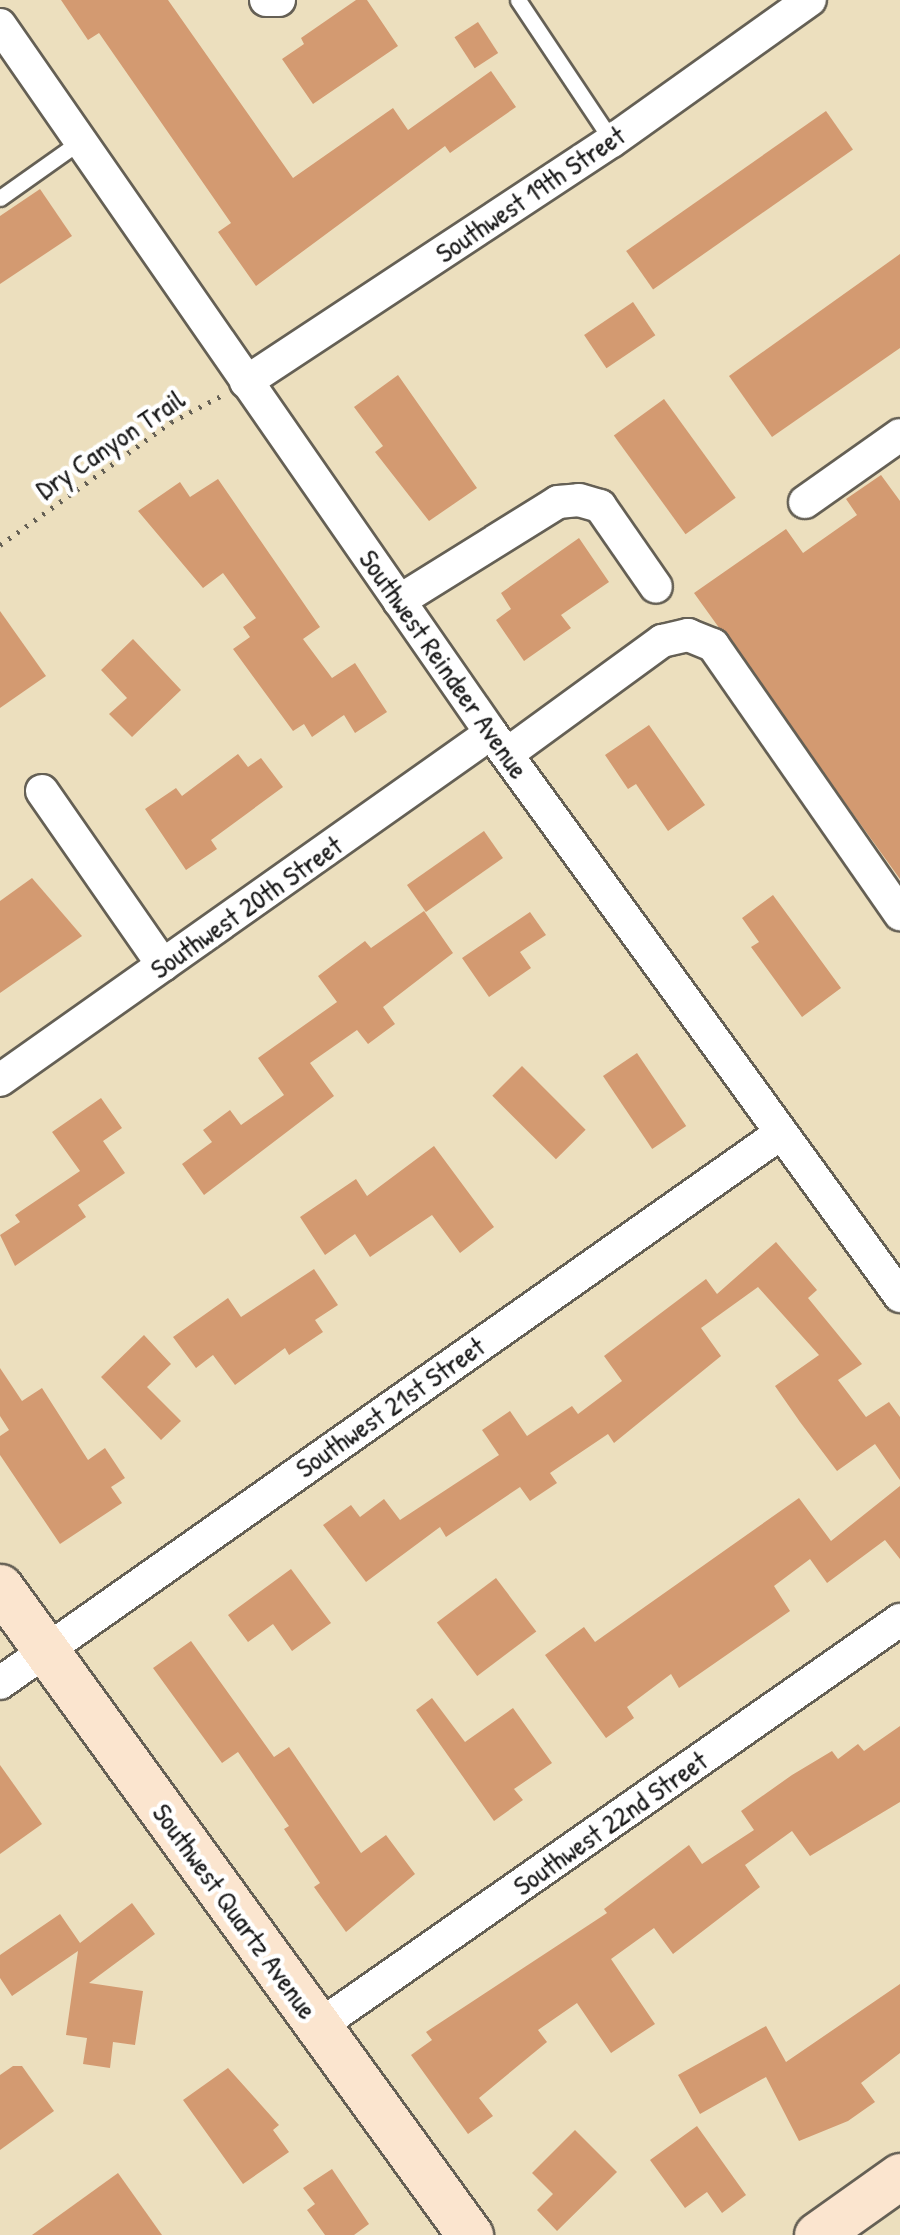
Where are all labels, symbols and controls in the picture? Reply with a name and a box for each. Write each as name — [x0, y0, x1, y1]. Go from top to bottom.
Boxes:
street label: Southwest 19th Street — [429, 118, 631, 270]
street label: Dry Canyon Trail — [29, 382, 191, 506]
street label: Southwest Reindeer Avenue — [352, 543, 536, 785]
street label: Southwest 20th Street — [144, 828, 348, 986]
street label: Southwest 21st Street — [289, 1329, 491, 1485]
street label: Southwest 22nd Street — [507, 1744, 713, 1902]
street label: Southwest Quartz Avenue — [146, 1797, 324, 2025]

